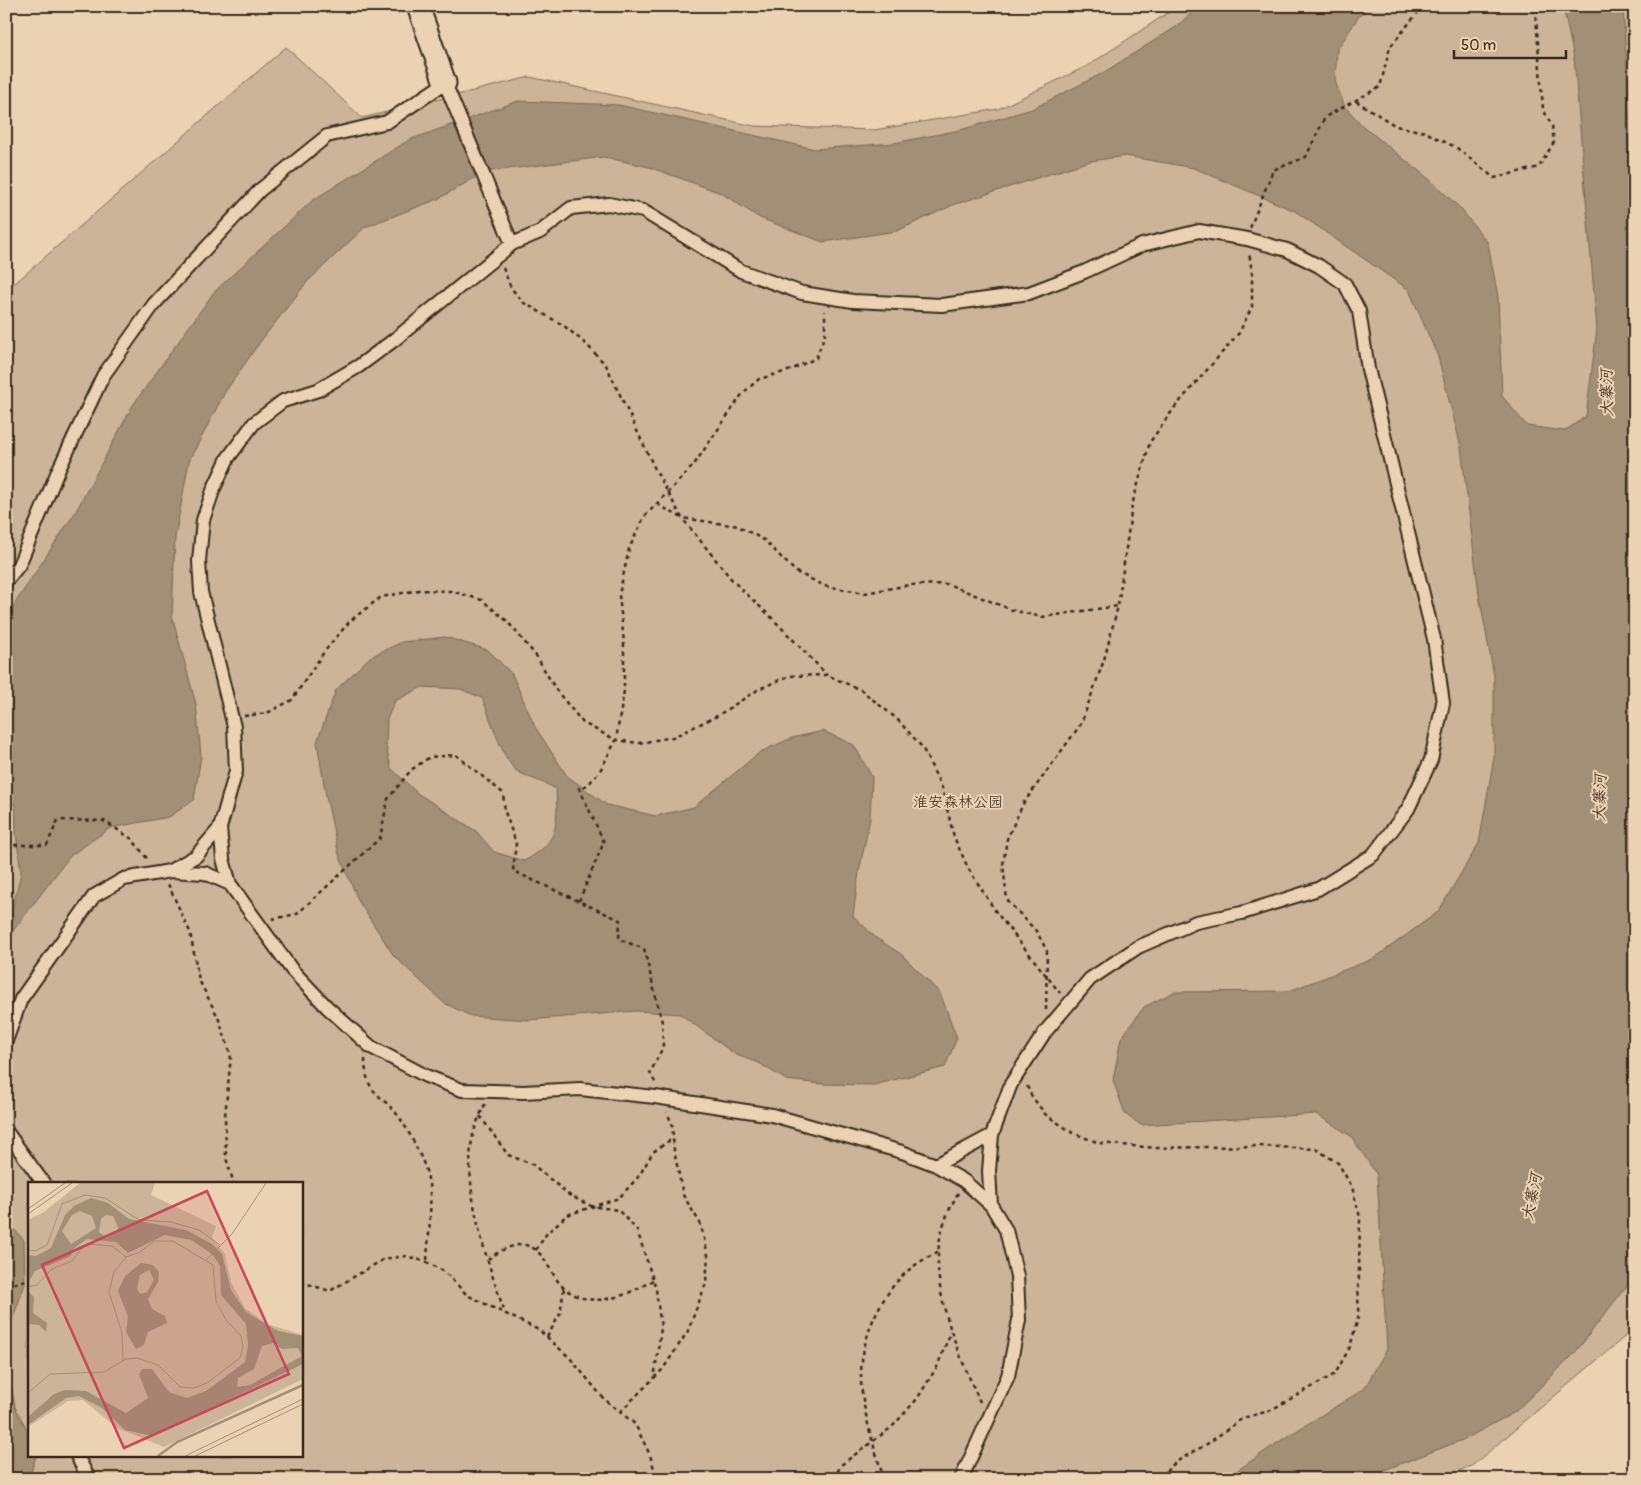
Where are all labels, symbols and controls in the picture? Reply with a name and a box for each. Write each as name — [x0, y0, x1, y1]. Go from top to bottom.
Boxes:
scale bar — [1454, 28, 1566, 60]
text: 50 m — [1461, 36, 1496, 55]
water label: 大寨河 — [1597, 366, 1617, 417]
water label: 大寨河 — [1590, 771, 1610, 822]
park label: 淮安森林公园 — [913, 793, 1003, 812]
water label: 大寨河 — [1518, 1169, 1547, 1223]
inset map — [28, 1182, 302, 1458]

